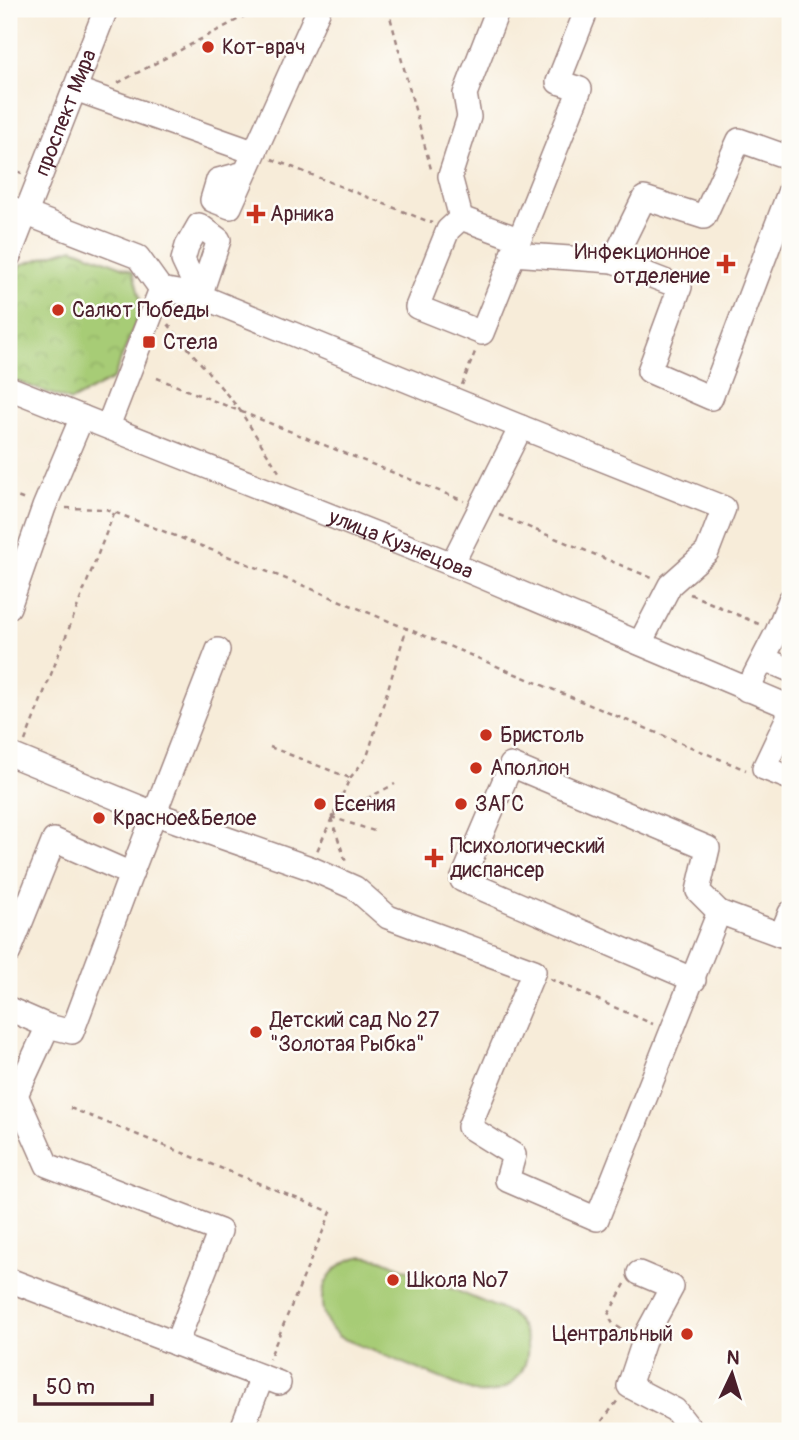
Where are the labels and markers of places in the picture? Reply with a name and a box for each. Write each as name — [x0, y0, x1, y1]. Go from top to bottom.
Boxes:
place label: Кот-врач — [222, 34, 305, 61]
marker: Кот-врач — [200, 39, 216, 55]
place label: Арника — [270, 201, 334, 228]
marker: Арника — [248, 206, 264, 222]
place label: Инфекционное отделение — [575, 239, 711, 290]
marker: Инфекционное отделение — [716, 254, 736, 274]
place label: Салют Победы — [72, 297, 210, 324]
marker: Салют Победы — [50, 302, 66, 318]
place label: Стела — [163, 329, 218, 356]
marker: Стела — [141, 334, 157, 350]
place label: Бристоль — [500, 722, 585, 749]
marker: Бристоль — [478, 727, 494, 743]
place label: Аполлон — [490, 755, 569, 782]
marker: Аполлон — [468, 760, 484, 776]
place label: Есения — [334, 791, 396, 818]
place label: ЗАГС — [475, 791, 524, 818]
marker: Есения — [312, 796, 328, 812]
marker: ЗАГС — [453, 796, 469, 812]
place label: Красное&Белое — [113, 805, 257, 832]
marker: Красное&Белое — [91, 810, 107, 826]
place label: Психологический диспансер — [450, 833, 605, 884]
marker: Психологический диспансер — [424, 848, 444, 868]
place label: Детский сад № 27 "Золотая Рыбка" — [269, 1007, 439, 1058]
marker: Детский сад № 27 "Золотая Рыбка" — [248, 1024, 264, 1040]
place label: Школа №7 — [407, 1267, 508, 1294]
marker: Школа №7 — [385, 1272, 401, 1288]
place label: Центральный — [552, 1321, 673, 1348]
marker: Центральный — [679, 1326, 695, 1342]

